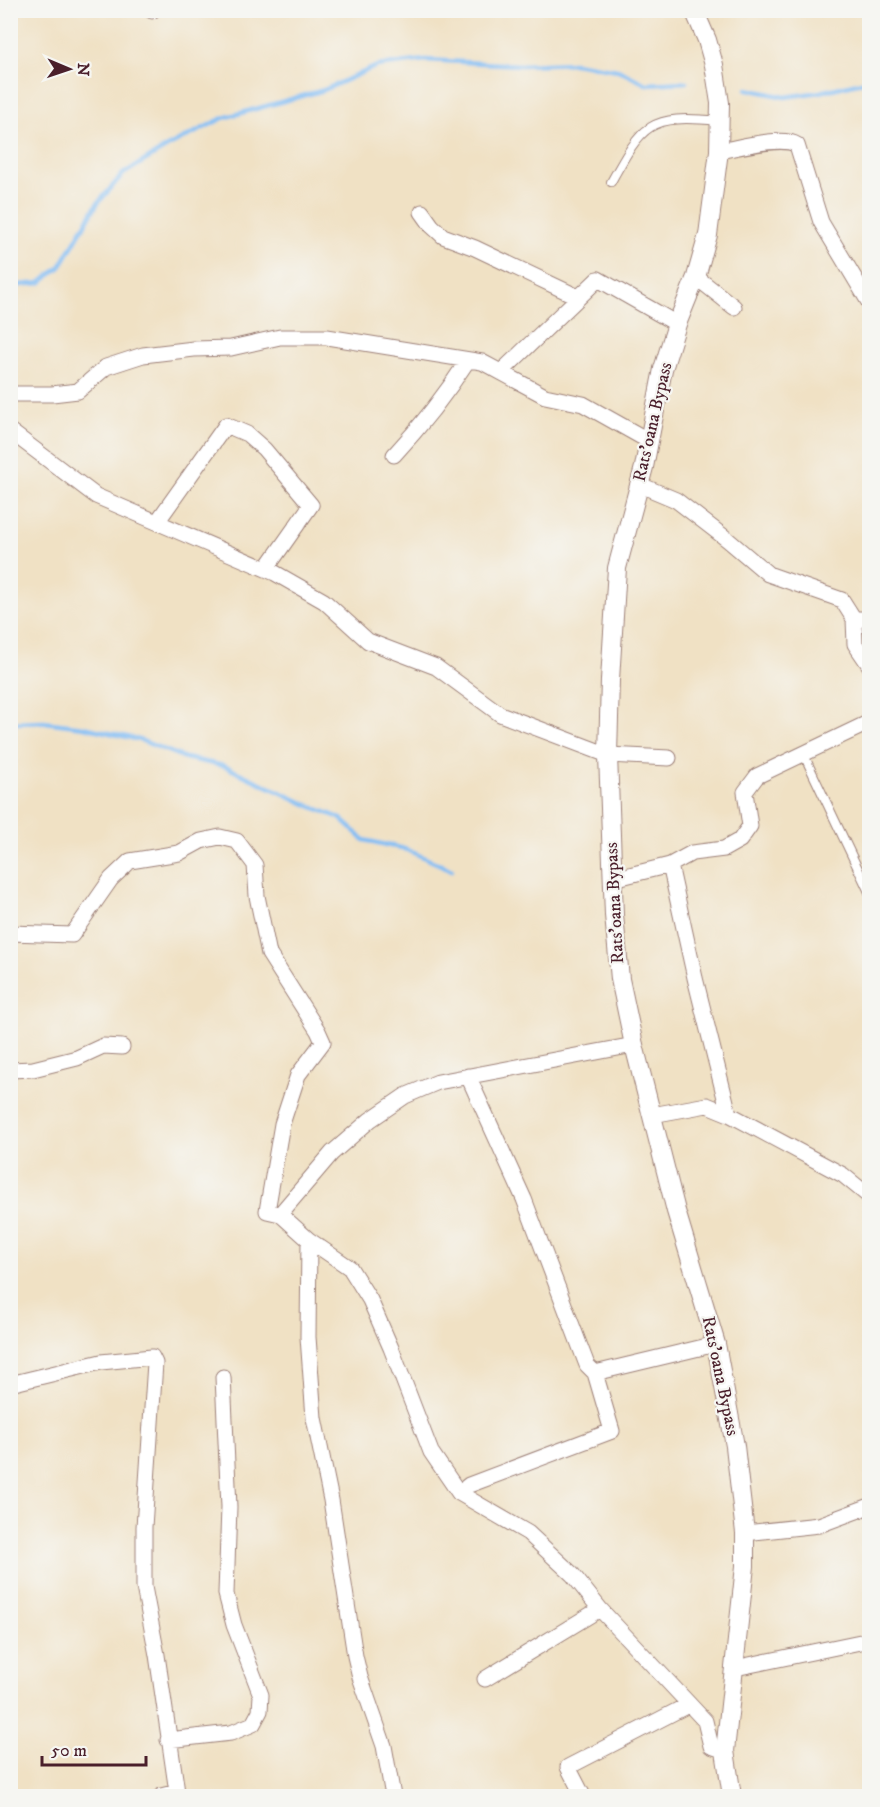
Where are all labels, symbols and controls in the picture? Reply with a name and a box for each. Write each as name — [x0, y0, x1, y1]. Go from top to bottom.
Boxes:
north arrow — [39, 39, 99, 99]
text: N — [73, 63, 93, 76]
street label: Rats'oana Bypass — [629, 360, 677, 484]
street label: Rats'oana Bypass — [601, 842, 629, 964]
street label: Rats'oana Bypass — [697, 1314, 743, 1438]
scale bar — [42, 1729, 146, 1767]
text: 50 m — [51, 1740, 87, 1762]

